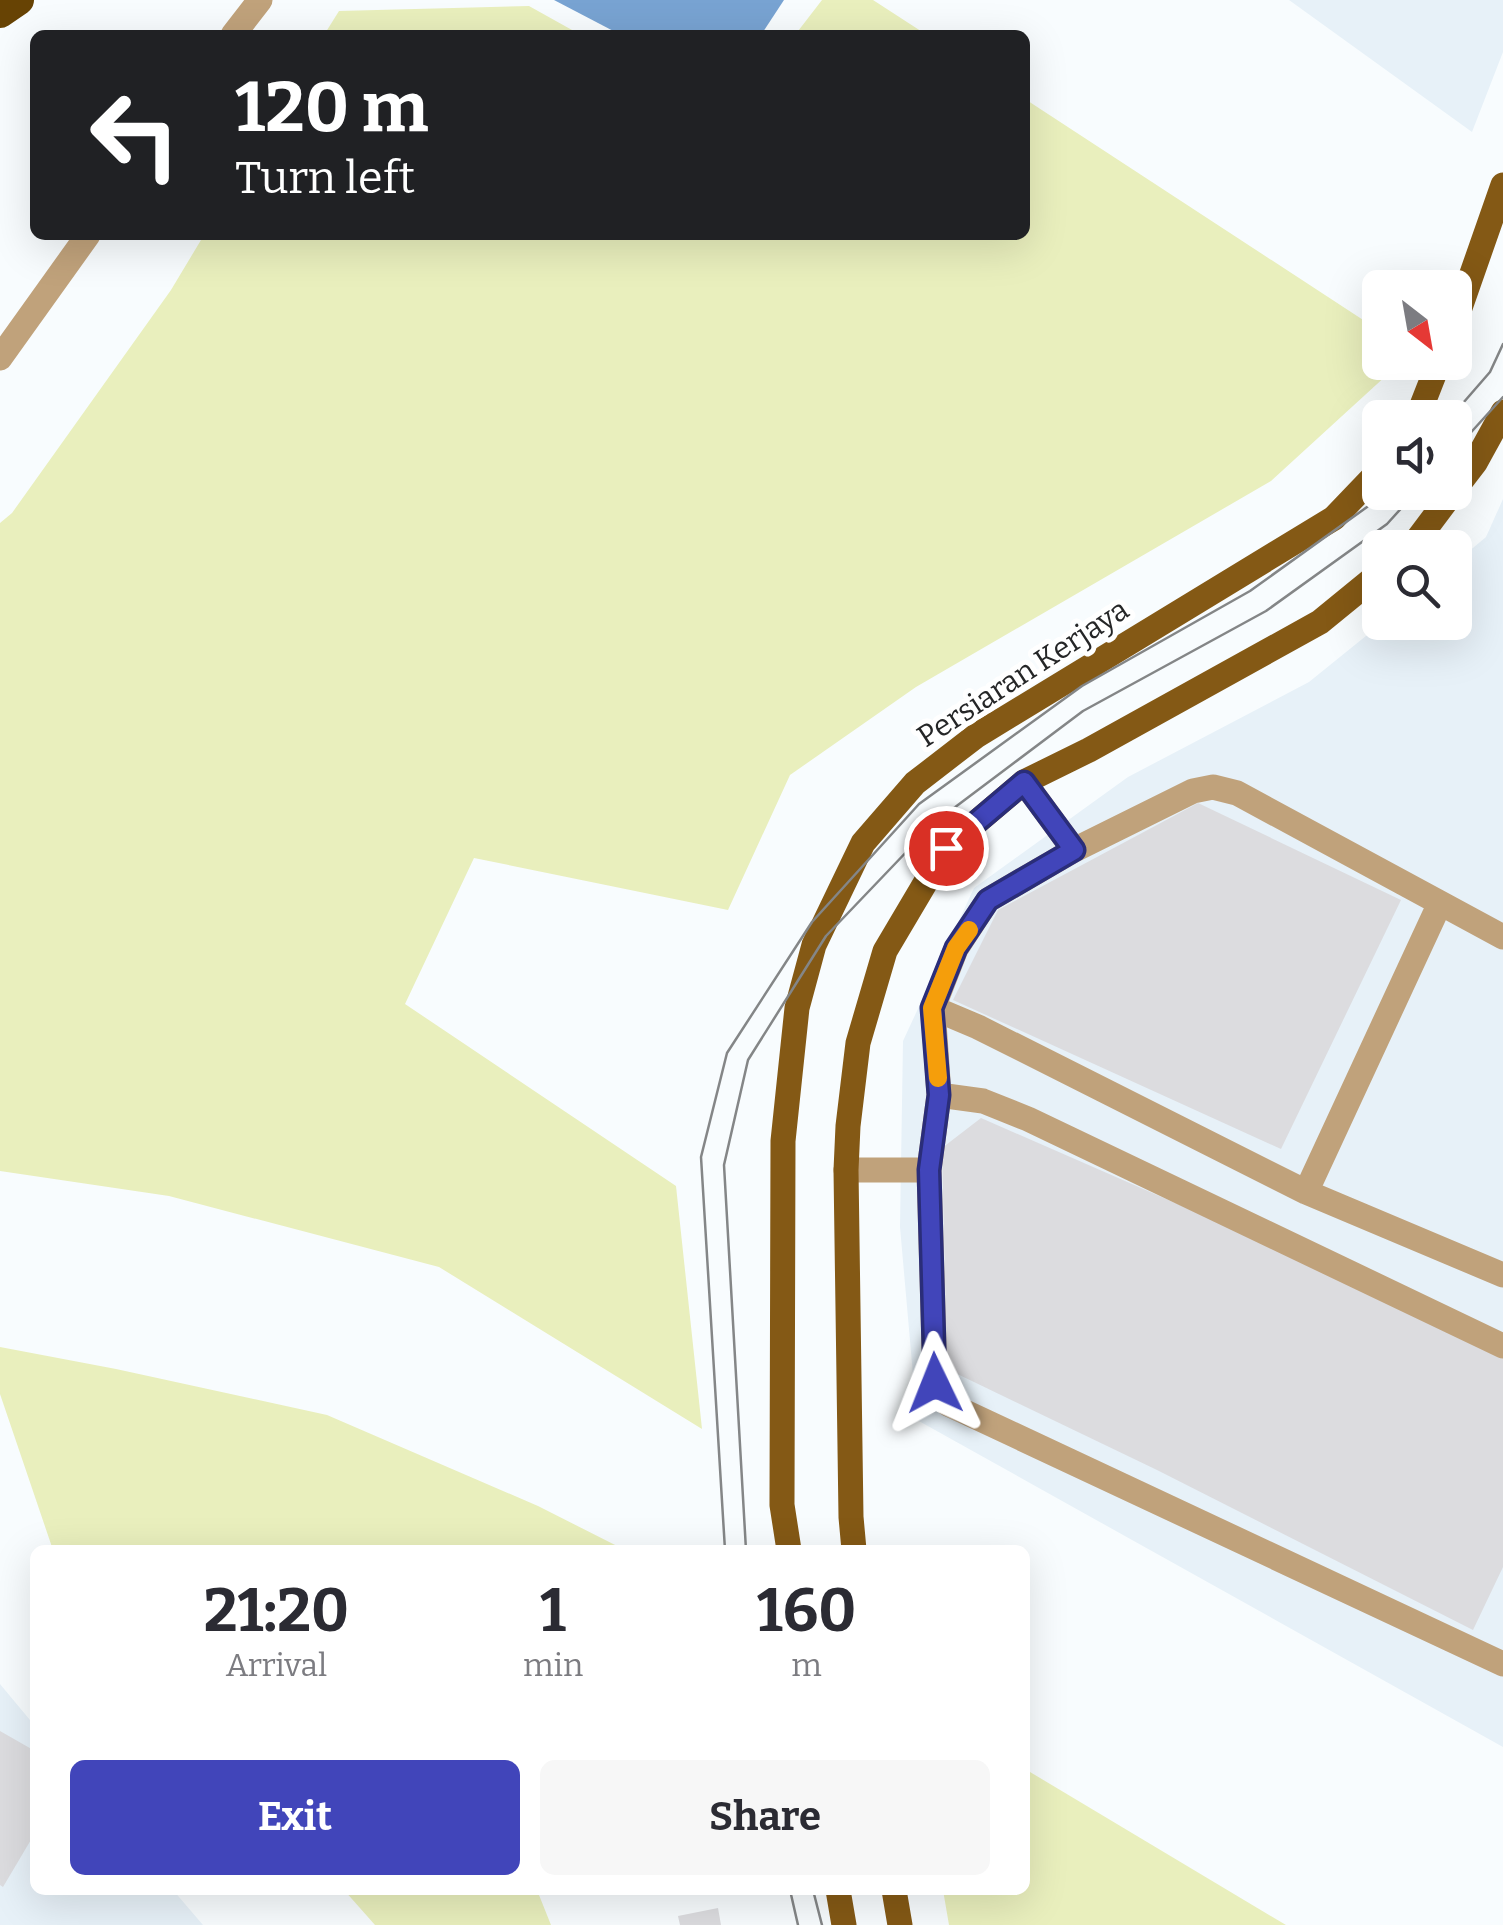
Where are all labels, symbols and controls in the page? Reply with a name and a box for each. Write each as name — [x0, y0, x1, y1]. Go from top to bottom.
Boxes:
text: 120 m — [235, 66, 428, 150]
icon: left — [70, 70, 200, 200]
text: Turn left — [235, 151, 415, 205]
north arrow — [1362, 270, 1472, 380]
map controls — [1362, 270, 1472, 640]
button: sound — [1362, 400, 1472, 510]
button: search — [1362, 530, 1472, 640]
street label: Persiaran Kerjaya — [911, 591, 1135, 755]
pin — [904, 806, 989, 891]
icon: arrive — [919, 821, 974, 876]
position arrow — [883, 1331, 987, 1435]
text: 21:20 — [204, 1575, 349, 1647]
text: 1 — [540, 1575, 566, 1647]
text: 160 — [757, 1575, 856, 1647]
text: Arrival — [226, 1646, 327, 1684]
text: min — [523, 1646, 583, 1684]
text: m — [791, 1646, 822, 1684]
button: Exit — [70, 1760, 520, 1875]
button: Share — [540, 1760, 990, 1875]

